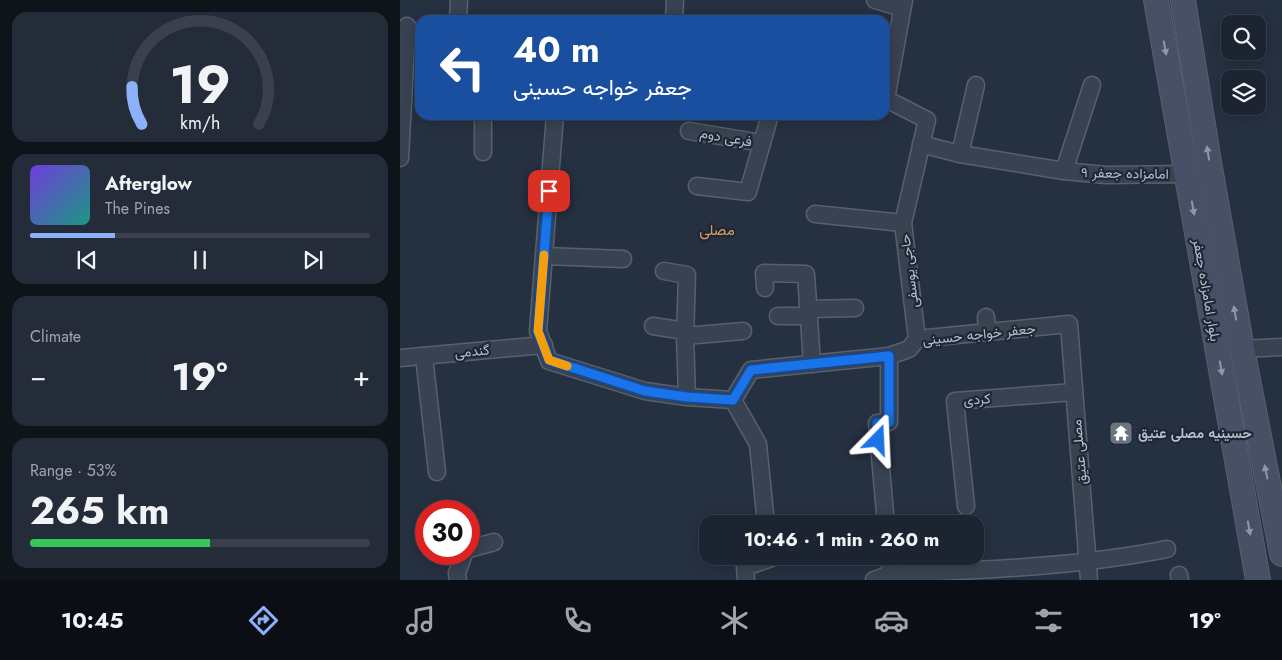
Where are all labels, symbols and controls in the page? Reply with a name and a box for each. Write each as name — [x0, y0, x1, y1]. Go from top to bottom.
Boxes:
map controls — [1221, 15, 1266, 115]
button: search — [1221, 15, 1266, 60]
text: 40 m — [513, 25, 600, 75]
icon: left — [430, 35, 495, 100]
one-way arrow — [1161, 40, 1169, 56]
text: 19 — [169, 47, 231, 123]
button: layers — [1221, 70, 1266, 115]
text: جعفر خواجه حسینی — [513, 71, 692, 103]
text: km/h — [180, 110, 220, 136]
street label: فرعی دوم — [698, 123, 754, 151]
one-way arrow — [1203, 144, 1211, 160]
street label: امامزاده جعفر ۹ — [1081, 162, 1169, 184]
text: Afterglow — [105, 170, 192, 197]
pin — [528, 170, 570, 212]
icon: arrive — [535, 177, 563, 205]
text: The Pines — [105, 197, 170, 220]
one-way arrow — [1189, 200, 1197, 216]
district label: مصلی — [699, 219, 735, 241]
street label: حاجی یوسفی — [895, 233, 923, 309]
street label: بلوار امامزاده جعفر — [1188, 236, 1226, 343]
icon: previous — [73, 246, 101, 274]
icon: pause — [186, 246, 214, 274]
icon: next — [299, 246, 327, 274]
one-way arrow — [1231, 304, 1239, 320]
street label: جعفر خواجه حسینی — [921, 318, 1037, 350]
text: Climate — [30, 325, 81, 348]
street label: گندمی — [454, 340, 490, 362]
text: 19° — [172, 349, 228, 404]
text: − — [30, 356, 47, 397]
text: + — [353, 356, 370, 397]
one-way arrow — [1217, 361, 1225, 377]
street label: کردی — [963, 388, 991, 410]
position arrow — [851, 413, 903, 465]
street label: مصلی عتیق — [1066, 419, 1092, 485]
temple icon: حسینیه مصلی عتیق — [1108, 420, 1134, 446]
place label: حسینیه مصلی عتیق — [1138, 423, 1252, 443]
text: Range · 53% — [30, 459, 117, 482]
one-way arrow — [1261, 464, 1269, 480]
text: 265 km — [30, 483, 169, 538]
speed limit sign: 30 — [415, 500, 480, 565]
one-way arrow — [1245, 521, 1253, 537]
text: 10:46 · 1 min · 260 m — [744, 526, 939, 553]
icon: directions — [246, 603, 281, 638]
icon: music — [403, 603, 438, 638]
icon: phone — [560, 603, 595, 638]
icon: climate — [717, 603, 752, 638]
icon: car — [874, 603, 909, 638]
icon: filters — [1031, 603, 1066, 638]
text: 10:45 — [61, 604, 123, 636]
text: 19° — [1188, 604, 1221, 636]

